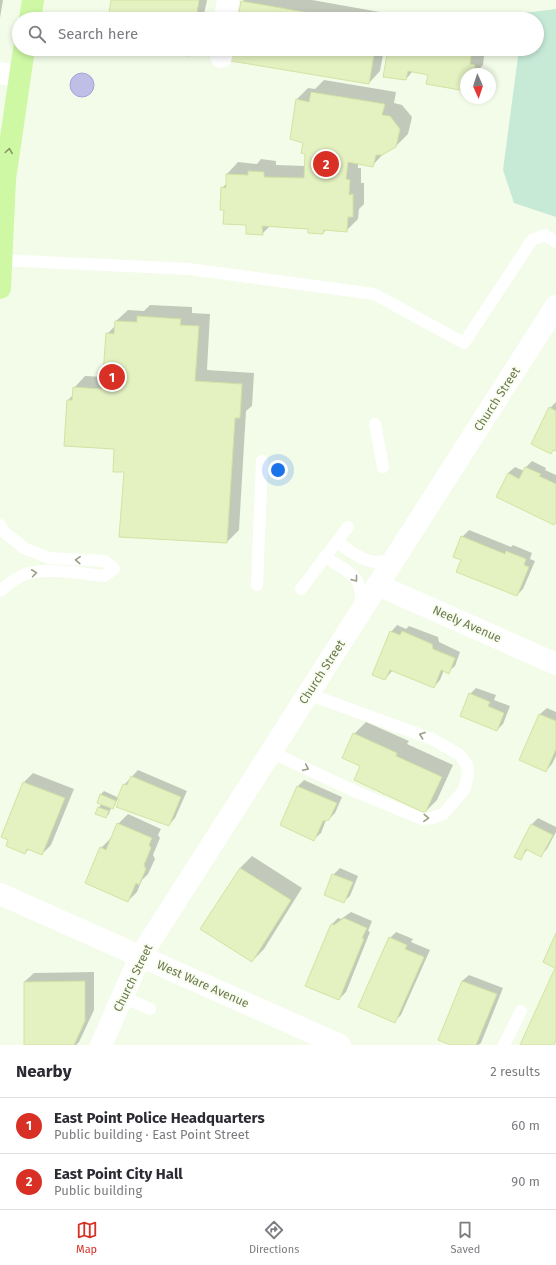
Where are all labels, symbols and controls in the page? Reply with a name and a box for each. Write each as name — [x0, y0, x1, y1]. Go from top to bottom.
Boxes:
search box — [12, 12, 544, 56]
icon: search — [26, 23, 48, 45]
text: Search here — [58, 25, 138, 43]
north arrow — [460, 68, 496, 104]
one-way arrow — [4, 148, 13, 154]
pin: 2 — [313, 149, 339, 179]
pin: 1 — [99, 362, 125, 392]
street label: Church Street — [471, 364, 523, 434]
your location — [268, 460, 288, 480]
one-way arrow — [75, 555, 81, 564]
one-way arrow — [31, 569, 37, 578]
one-way arrow — [350, 574, 357, 582]
street label: Neely Avenue — [431, 603, 503, 645]
street label: Church Street — [296, 637, 348, 707]
one-way arrow — [419, 732, 426, 740]
one-way arrow — [302, 763, 310, 771]
one-way arrow — [423, 813, 429, 822]
street label: Church Street — [111, 941, 156, 1014]
street label: West Ware Avenue — [155, 957, 251, 1011]
text: Nearby — [16, 1061, 71, 1082]
text: 2 results — [490, 1064, 540, 1079]
text: East Point Police Headquarters — [54, 1109, 265, 1127]
text: 1 — [26, 1118, 32, 1133]
text: 60 m — [511, 1118, 540, 1133]
text: Public building · East Point Street — [54, 1127, 250, 1142]
text: East Point City Hall — [54, 1165, 183, 1183]
text: 2 — [26, 1174, 32, 1189]
text: 90 m — [511, 1174, 540, 1189]
text: Public building — [54, 1183, 142, 1198]
tab: Map — [76, 1219, 98, 1256]
tab: Directions — [249, 1219, 299, 1256]
tab: Saved — [451, 1219, 480, 1256]

